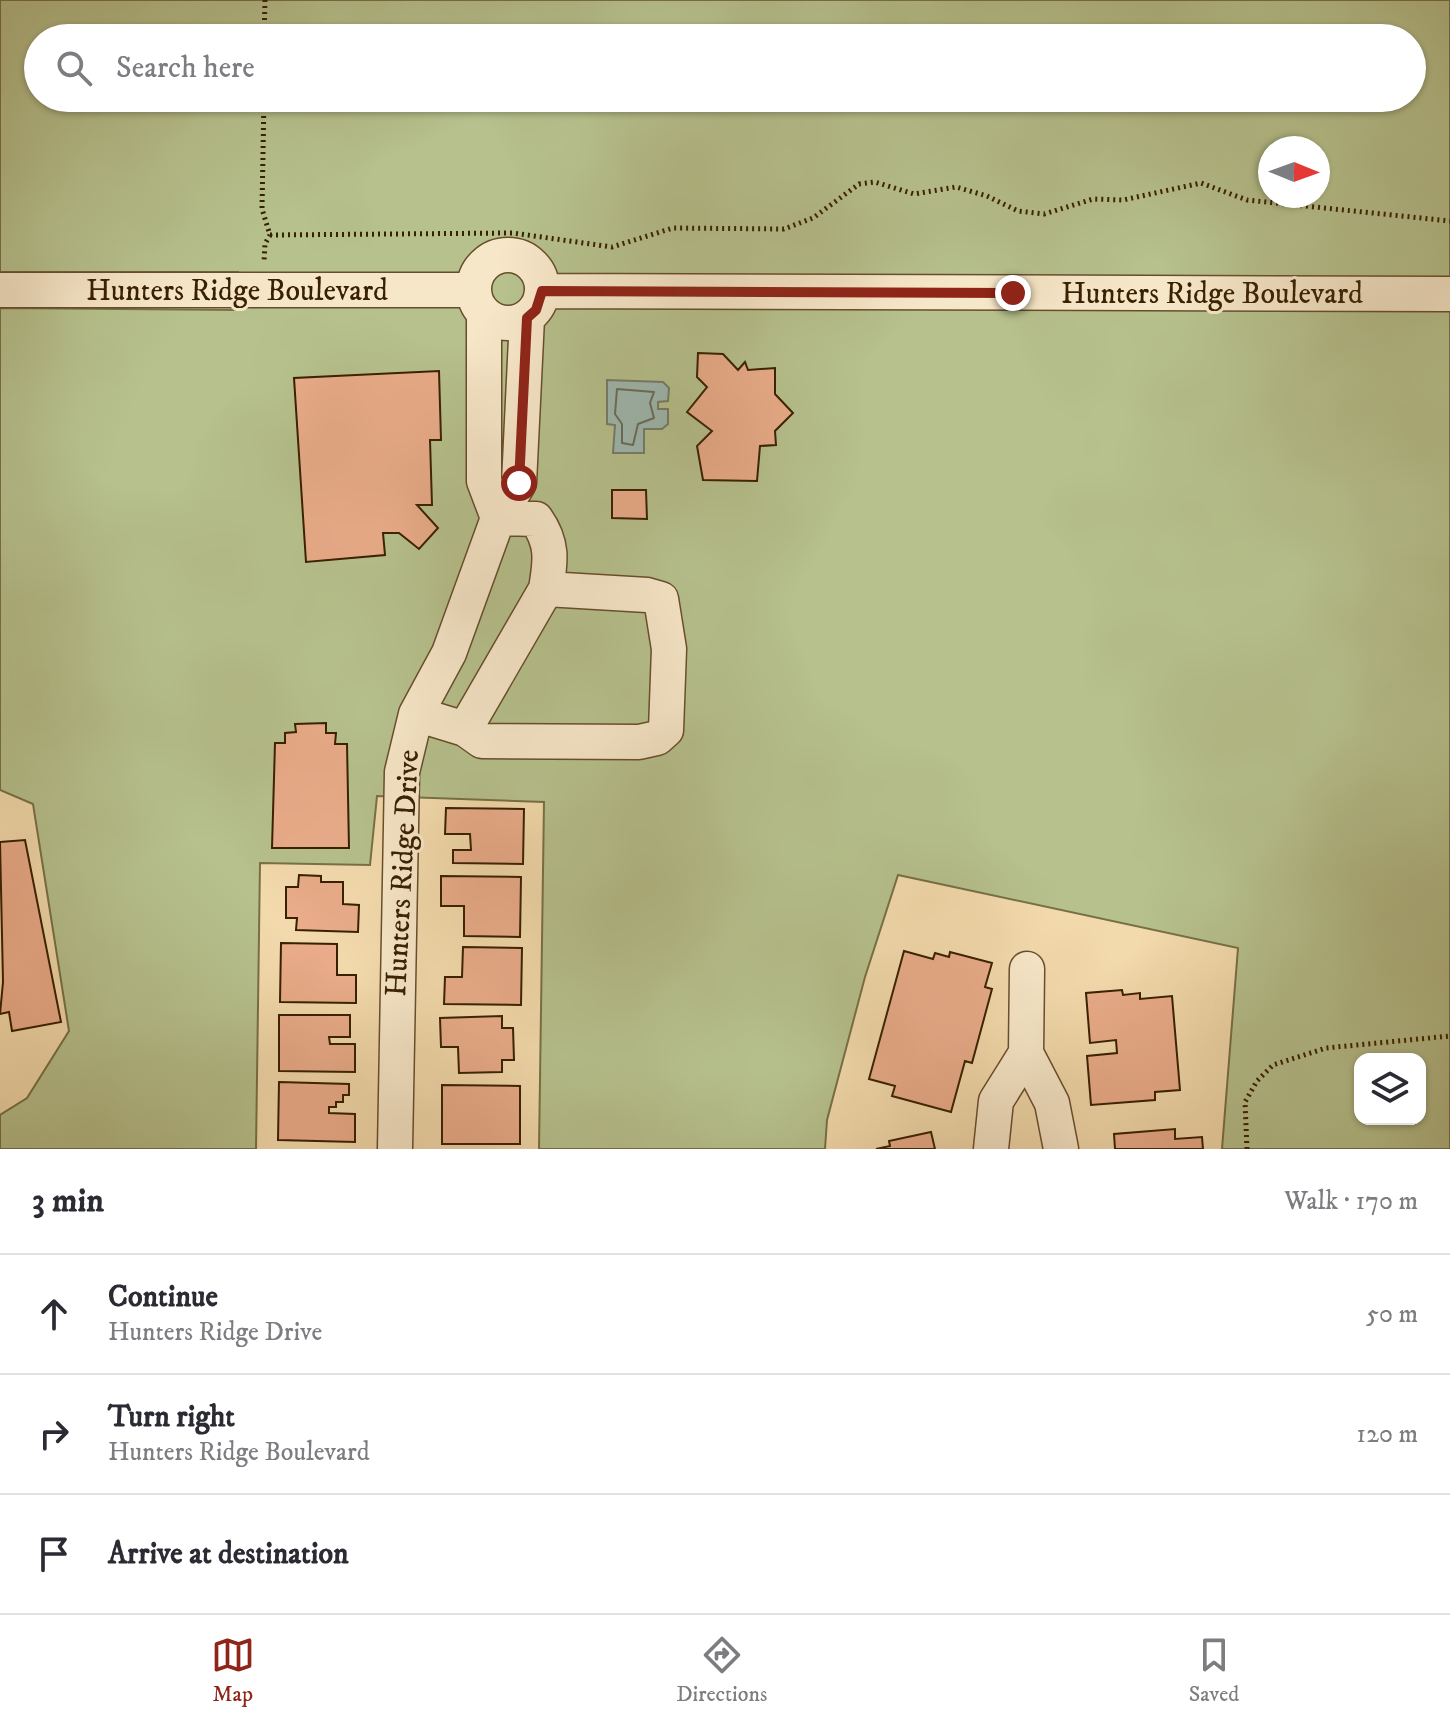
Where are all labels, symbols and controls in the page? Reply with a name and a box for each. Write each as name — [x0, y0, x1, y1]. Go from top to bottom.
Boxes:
search box — [24, 24, 1426, 112]
icon: search — [52, 46, 96, 90]
text: Search here — [116, 50, 255, 87]
north arrow — [1258, 136, 1330, 208]
street label: Hunters Ridge Boulevard — [86, 273, 388, 310]
route end — [995, 275, 1031, 311]
street label: Hunters Ridge Boulevard — [1061, 276, 1363, 313]
route start — [501, 465, 537, 501]
street label: Hunters Ridge Drive — [378, 749, 428, 997]
map controls — [1354, 1053, 1426, 1125]
button: layers — [1354, 1053, 1426, 1125]
text: 3 min — [32, 1180, 104, 1222]
text: Walk · 170 m — [1284, 1185, 1418, 1218]
text: Continue — [108, 1279, 218, 1316]
icon: ahead — [32, 1292, 76, 1336]
text: 50 m — [1366, 1298, 1418, 1331]
text: Hunters Ridge Drive — [108, 1316, 322, 1349]
text: Turn right — [108, 1399, 235, 1436]
icon: right — [32, 1412, 76, 1456]
text: 120 m — [1357, 1418, 1418, 1451]
text: Hunters Ridge Boulevard — [108, 1436, 370, 1469]
icon: arrive — [32, 1532, 76, 1576]
text: Arrive at destination — [108, 1536, 349, 1573]
tab: Map — [211, 1633, 255, 1708]
tab: Directions — [676, 1633, 767, 1708]
tab: Saved — [1189, 1633, 1239, 1708]

